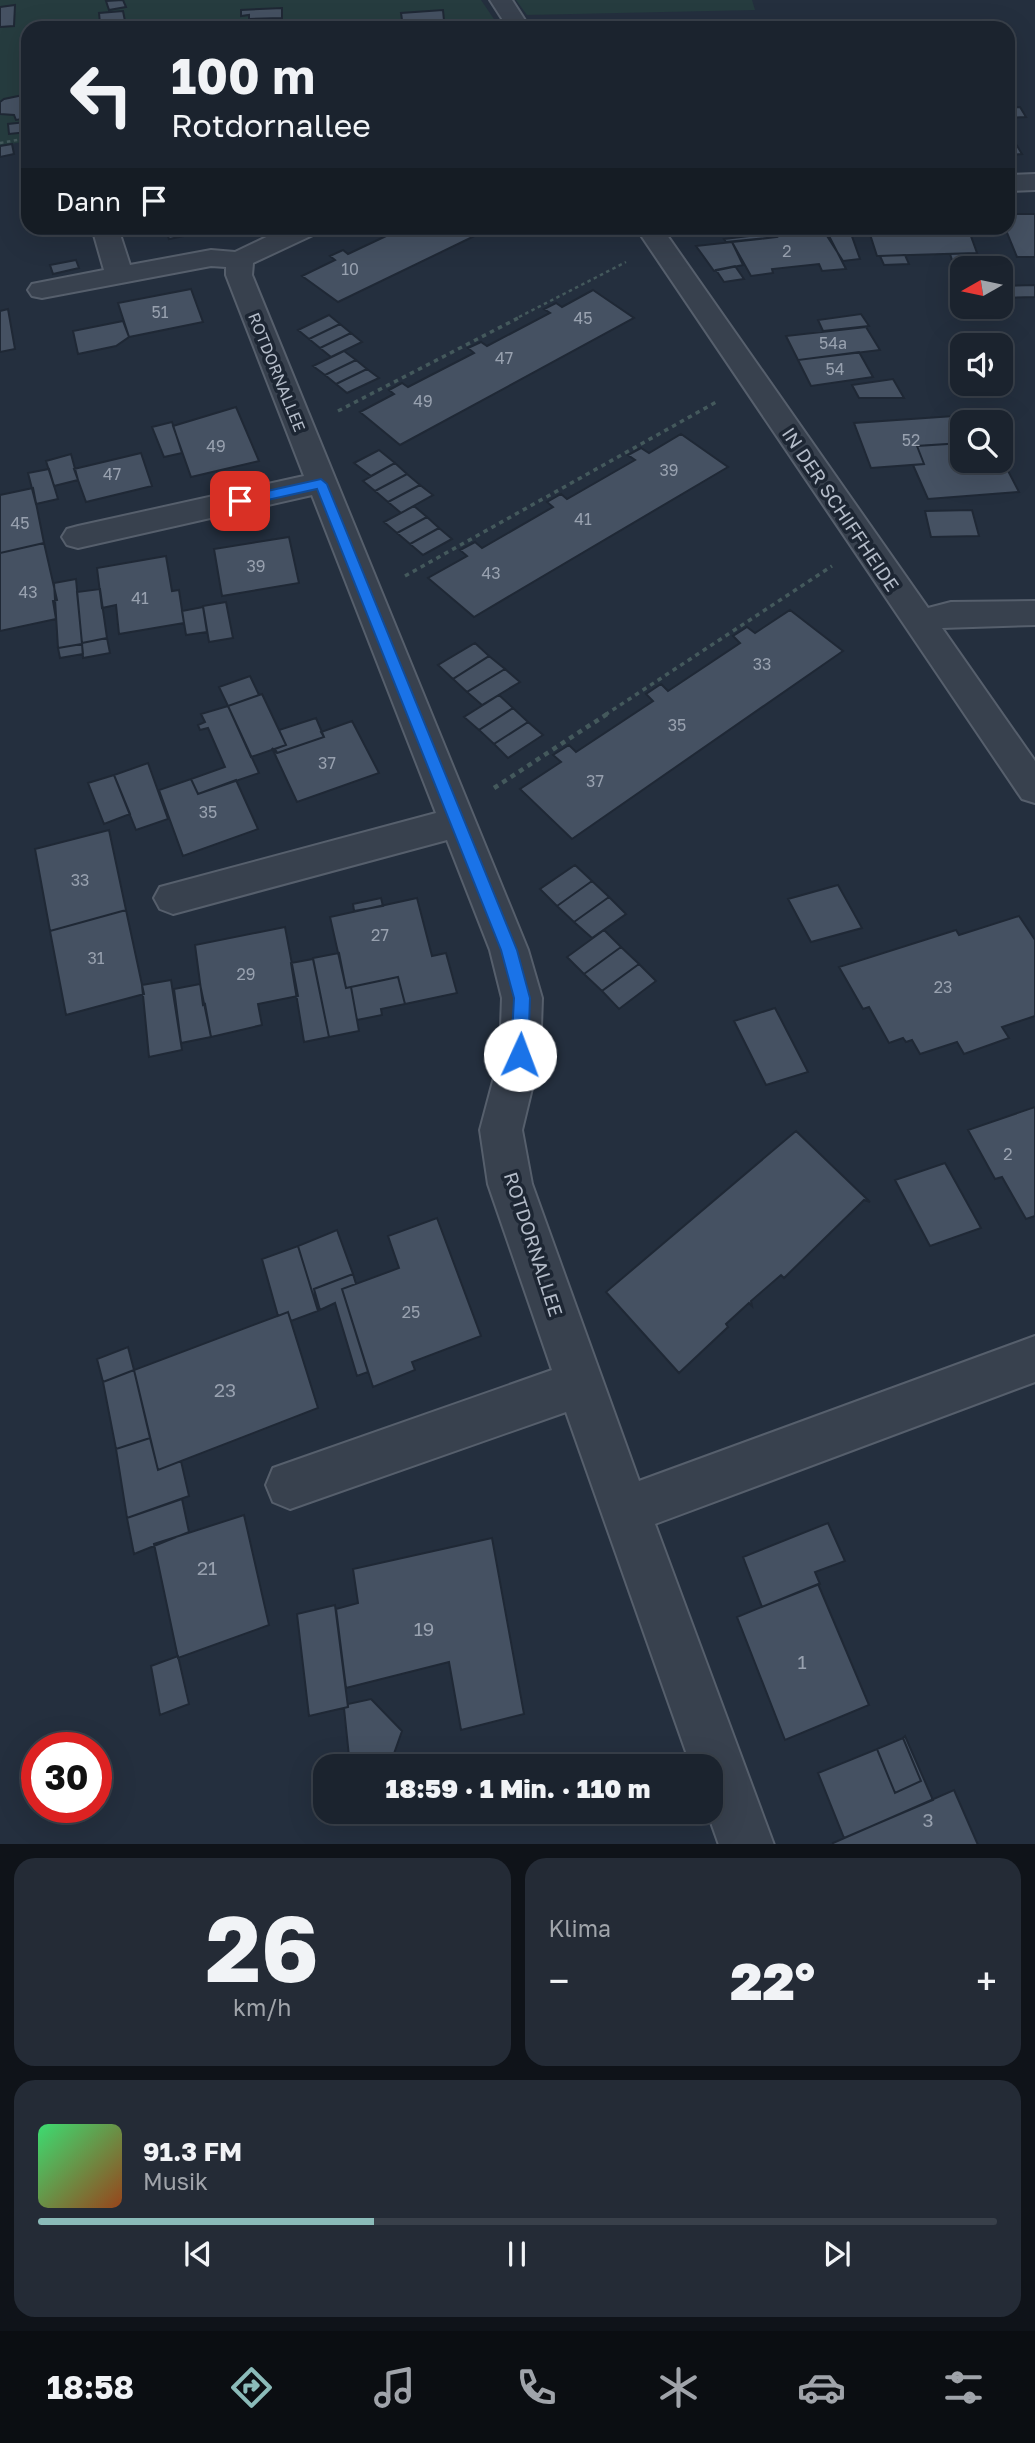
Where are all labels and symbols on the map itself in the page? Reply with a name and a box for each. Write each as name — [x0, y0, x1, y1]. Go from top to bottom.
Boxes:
house number: 2 — [782, 241, 792, 261]
north arrow — [950, 256, 1013, 318]
house number: 10 — [341, 259, 359, 279]
house number: 51 — [151, 302, 169, 322]
house number: 45 — [573, 308, 593, 328]
street label: ROTDORNALLEE — [244, 309, 310, 435]
house number: 54a — [819, 333, 847, 353]
house number: 47 — [495, 348, 513, 368]
house number: 54 — [825, 359, 845, 379]
house number: 49 — [413, 391, 433, 411]
street label: IN DER SCHIFFHEIDE — [778, 423, 904, 595]
house number: 52 — [902, 430, 920, 450]
house number: 49 — [206, 436, 226, 456]
house number: 39 — [659, 460, 679, 480]
house number: 47 — [103, 464, 121, 484]
pin — [210, 471, 270, 531]
house number: 41 — [574, 509, 592, 529]
house number: 45 — [10, 513, 30, 533]
house number: 39 — [246, 556, 266, 576]
house number: 43 — [481, 563, 501, 583]
house number: 43 — [18, 582, 38, 602]
house number: 41 — [131, 588, 149, 608]
house number: 33 — [753, 654, 771, 674]
house number: 35 — [668, 715, 686, 735]
house number: 37 — [318, 753, 336, 773]
house number: 37 — [586, 771, 604, 791]
house number: 35 — [199, 802, 217, 822]
house number: 33 — [71, 870, 89, 890]
house number: 27 — [371, 925, 389, 945]
house number: 31 — [87, 948, 105, 968]
house number: 29 — [237, 964, 255, 984]
house number: 23 — [934, 977, 952, 997]
position arrow — [483, 1018, 557, 1092]
house number: 2 — [1003, 1144, 1013, 1164]
street label: ROTDORNALLEE — [500, 1169, 568, 1319]
house number: 25 — [402, 1302, 420, 1322]
house number: 23 — [214, 1378, 236, 1401]
house number: 21 — [197, 1556, 217, 1579]
house number: 19 — [414, 1617, 434, 1640]
house number: 1 — [797, 1650, 807, 1673]
speed limit sign: 30 — [21, 1732, 112, 1823]
house number: 3 — [922, 1808, 934, 1831]

